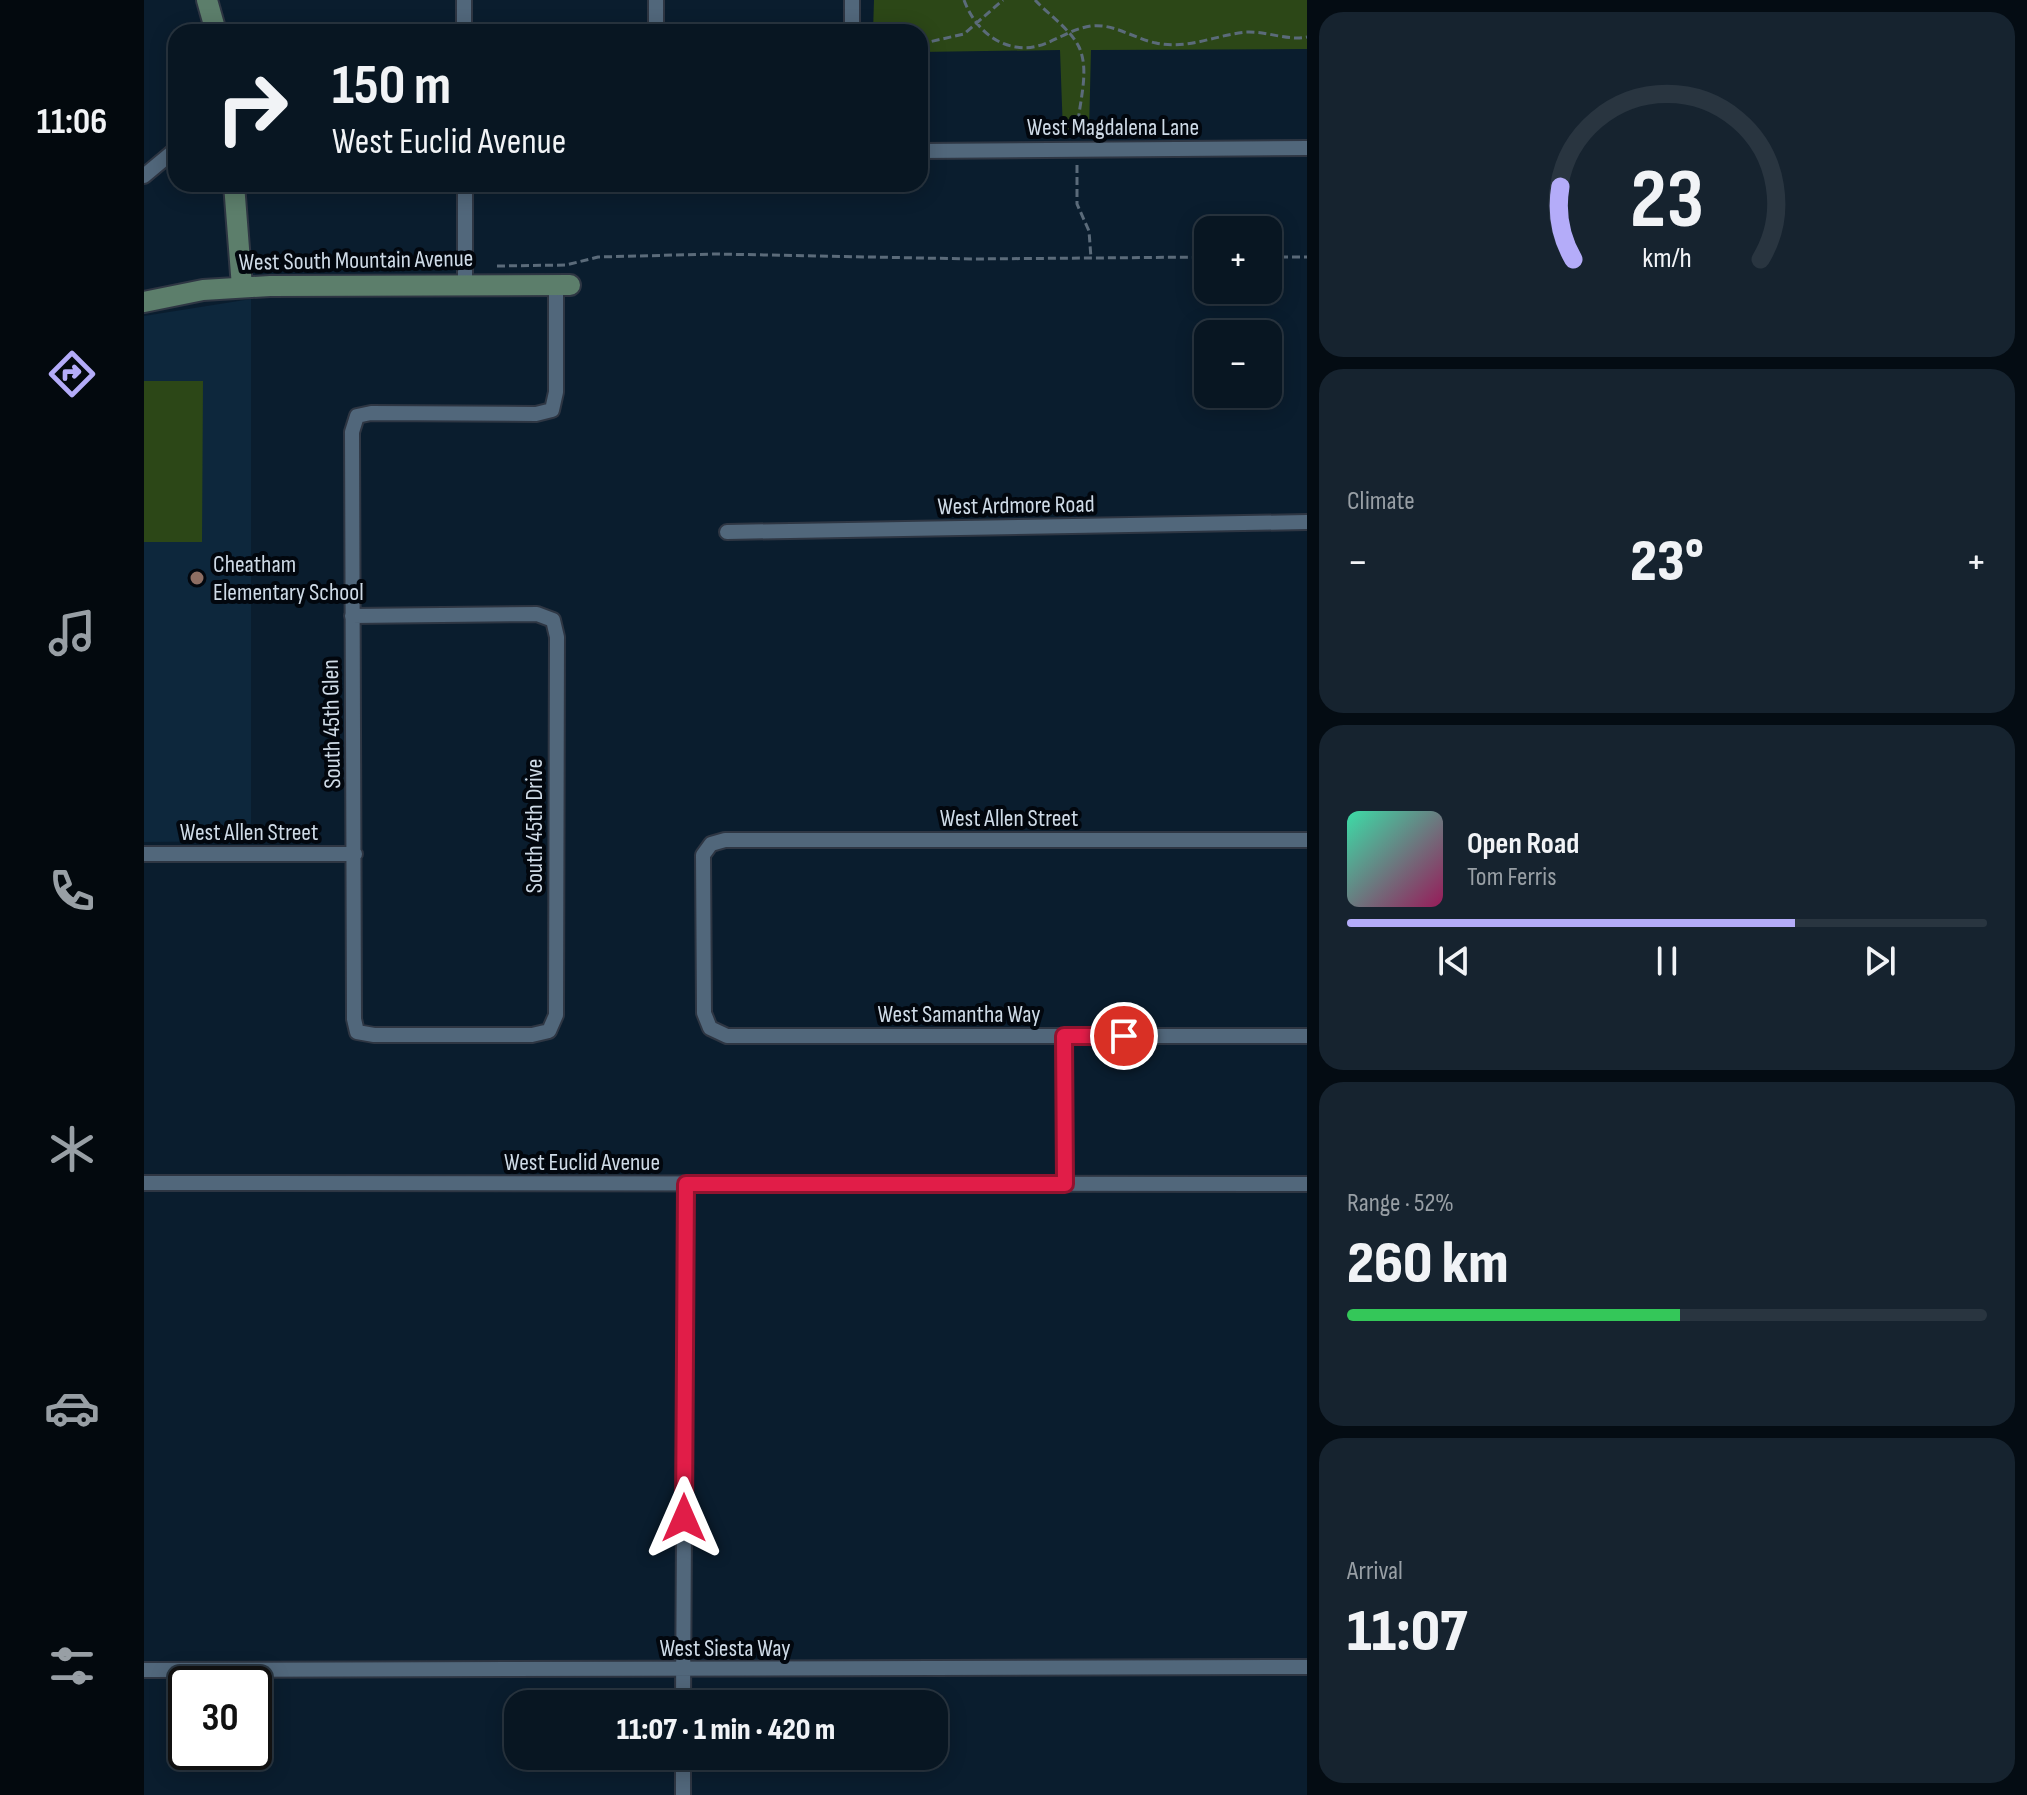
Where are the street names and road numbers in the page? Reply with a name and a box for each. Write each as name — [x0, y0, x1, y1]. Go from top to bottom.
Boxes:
street label: West Magdalena Lane — [1027, 113, 1199, 142]
street label: West South Mountain Avenue — [238, 244, 474, 277]
street label: West Ardmore Road — [937, 490, 1095, 521]
street label: South 45th Glen — [316, 659, 347, 789]
street label: South 45th Drive — [520, 759, 549, 893]
street label: West Allen Street — [940, 804, 1078, 833]
street label: West Allen Street — [180, 818, 318, 847]
street label: West Samantha Way — [877, 1000, 1041, 1029]
street label: West Euclid Avenue — [504, 1148, 660, 1177]
street label: West Siesta Way — [659, 1634, 791, 1663]

